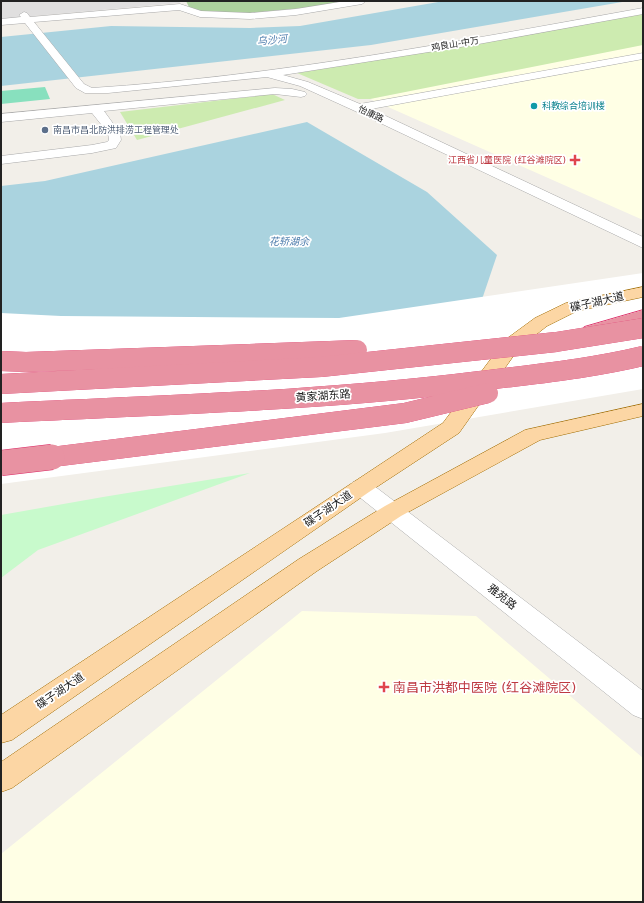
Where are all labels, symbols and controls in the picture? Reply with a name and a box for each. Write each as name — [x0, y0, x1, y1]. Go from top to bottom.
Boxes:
water label: 乌沙河 — [257, 33, 289, 47]
street label: 鸡良山-中万 — [430, 35, 480, 53]
place label: 科教综合培训楼 — [542, 100, 605, 111]
marker: 科教综合培训楼 — [529, 101, 539, 111]
street label: 怡康路 — [357, 104, 385, 124]
place label: 南昌市昌北防洪排涝工程管理处 — [53, 124, 179, 135]
marker: 南昌市昌北防洪排涝工程管理处 — [40, 125, 50, 135]
marker: 江西省儿童医院 (红谷滩院区) — [569, 154, 581, 166]
place label: 江西省儿童医院 (红谷滩院区) — [448, 155, 566, 165]
water label: 花轿湖余 — [269, 236, 311, 247]
street label: 碟子湖大道 — [569, 289, 625, 315]
street label: 黄家湖东路 — [295, 388, 351, 404]
street label: 碟子湖大道 — [302, 488, 354, 530]
street label: 雅苑路 — [485, 582, 519, 612]
street label: 碟子湖大道 — [34, 670, 86, 712]
place label: 南昌市洪都中医院 (红谷滩院区) — [393, 680, 576, 695]
marker: 南昌市洪都中医院 (红谷滩院区) — [378, 681, 390, 693]

